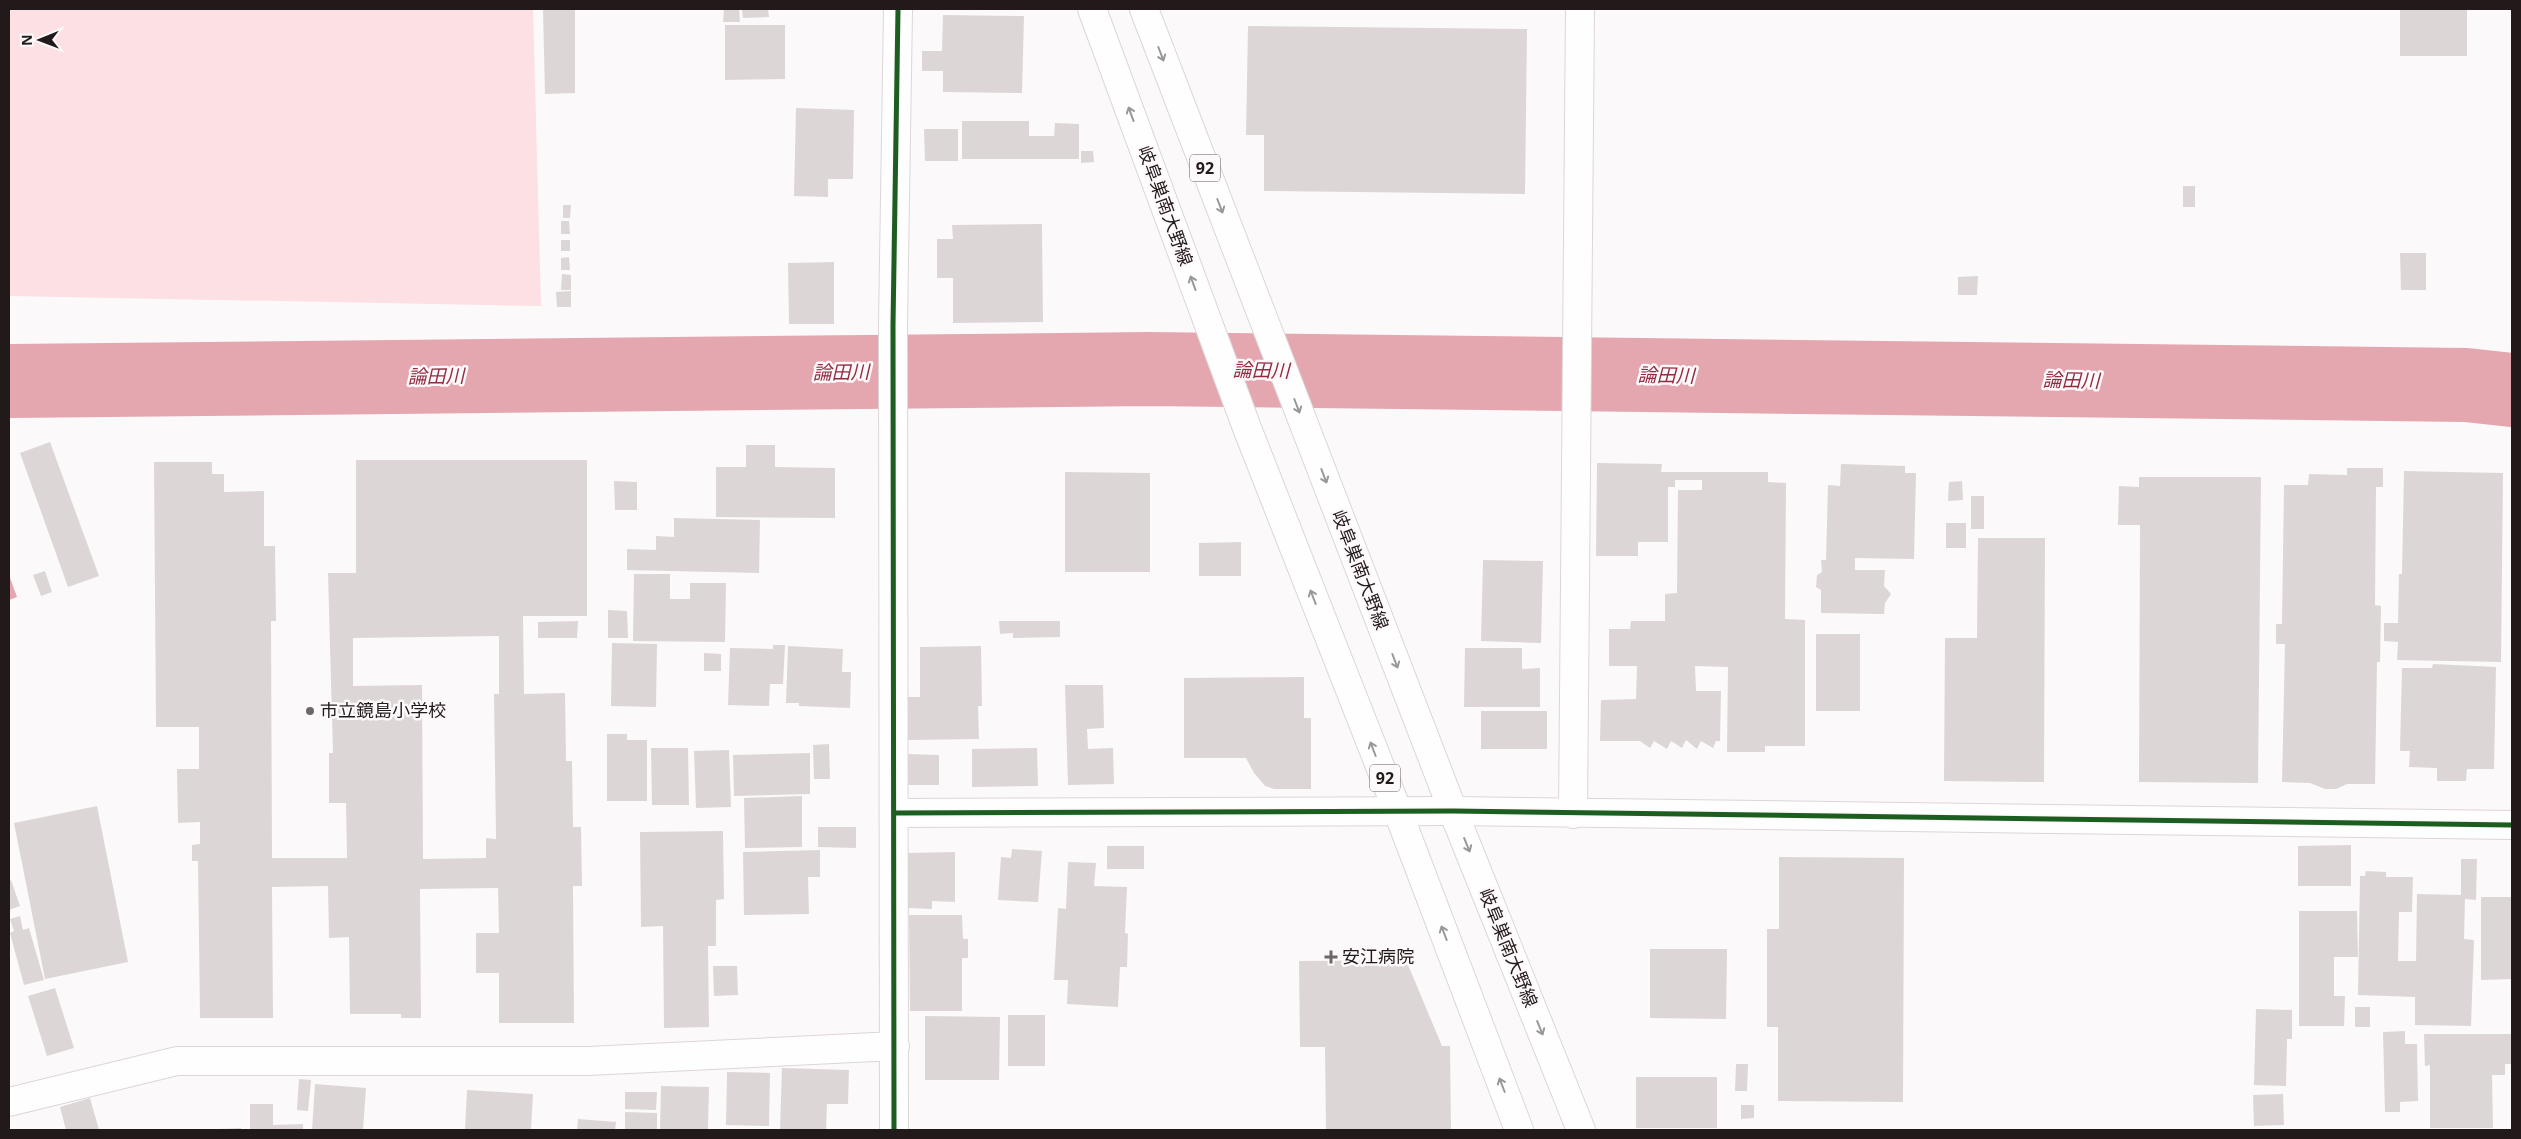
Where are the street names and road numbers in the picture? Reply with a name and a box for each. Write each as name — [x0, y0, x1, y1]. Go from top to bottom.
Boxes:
street label: 岐阜巣南大野線 — [1133, 142, 1199, 269]
road number: 92 — [1190, 154, 1220, 182]
street label: 岐阜巣南大野線 — [1327, 507, 1395, 633]
road number: 92 — [1370, 764, 1400, 791]
street label: 岐阜巣南大野線 — [1474, 885, 1544, 1011]

